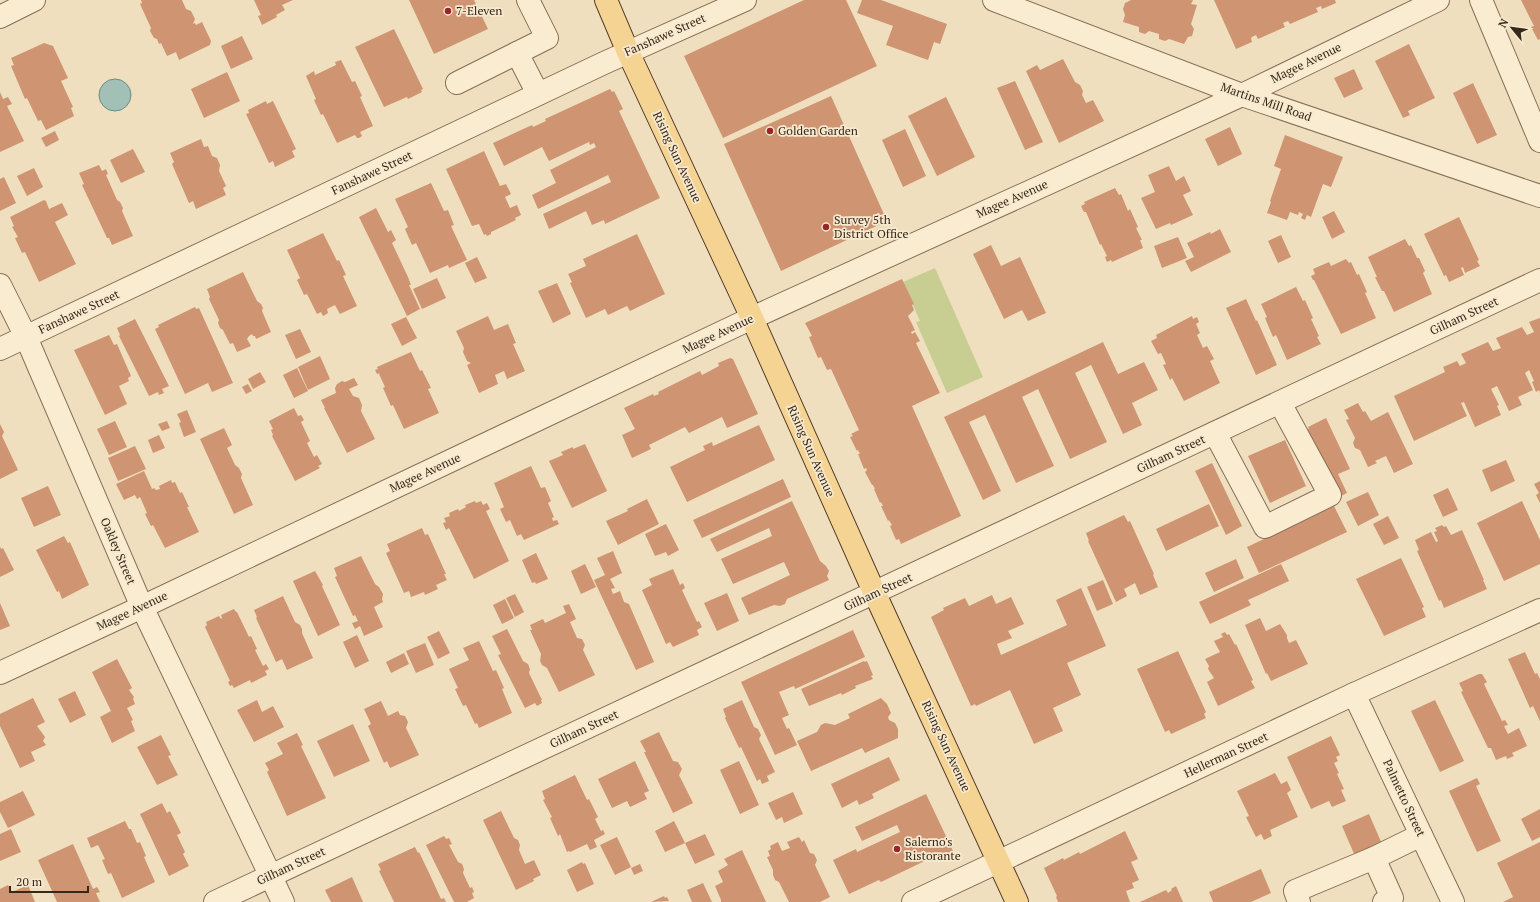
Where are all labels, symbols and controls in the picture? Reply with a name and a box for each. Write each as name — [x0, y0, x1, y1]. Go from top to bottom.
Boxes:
place label: 7-Eleven — [456, 3, 502, 18]
marker: 7-Eleven — [443, 6, 453, 16]
north arrow — [1492, 8, 1532, 48]
street label: Fanshawe Street — [622, 10, 708, 59]
text: N — [1495, 16, 1512, 30]
street label: Magee Avenue — [1268, 39, 1344, 86]
street label: Martins Mill Road — [1219, 79, 1314, 124]
street label: Rising Sun Avenue — [650, 109, 705, 205]
place label: Golden Garden — [778, 123, 858, 138]
marker: Golden Garden — [765, 126, 775, 136]
street label: Fanshawe Street — [329, 147, 415, 198]
street label: Magee Avenue — [974, 176, 1050, 221]
place label: Survey 5th District Office — [834, 212, 909, 241]
marker: Survey 5th District Office — [821, 222, 831, 232]
street label: Fanshawe Street — [36, 286, 122, 337]
street label: Gilham Street — [1427, 293, 1501, 338]
street label: Magee Avenue — [680, 311, 756, 357]
street label: Rising Sun Avenue — [785, 403, 838, 499]
street label: Gilham Street — [1134, 431, 1208, 476]
street label: Magee Avenue — [387, 450, 463, 496]
street label: Oakley Street — [98, 515, 140, 587]
street label: Gilham Street — [841, 569, 915, 614]
street label: Magee Avenue — [94, 588, 170, 634]
street label: Rising Sun Avenue — [919, 698, 974, 794]
street label: Gilham Street — [547, 706, 621, 751]
street label: Hellerman Street — [1181, 728, 1271, 781]
street label: Palmetto Street — [1380, 757, 1429, 839]
place label: Salerno's Ristorante — [905, 834, 961, 863]
street label: Gilham Street — [254, 843, 328, 888]
marker: Salerno's Ristorante — [892, 844, 902, 854]
scale bar — [10, 868, 88, 894]
text: 20 m — [16, 874, 43, 889]

